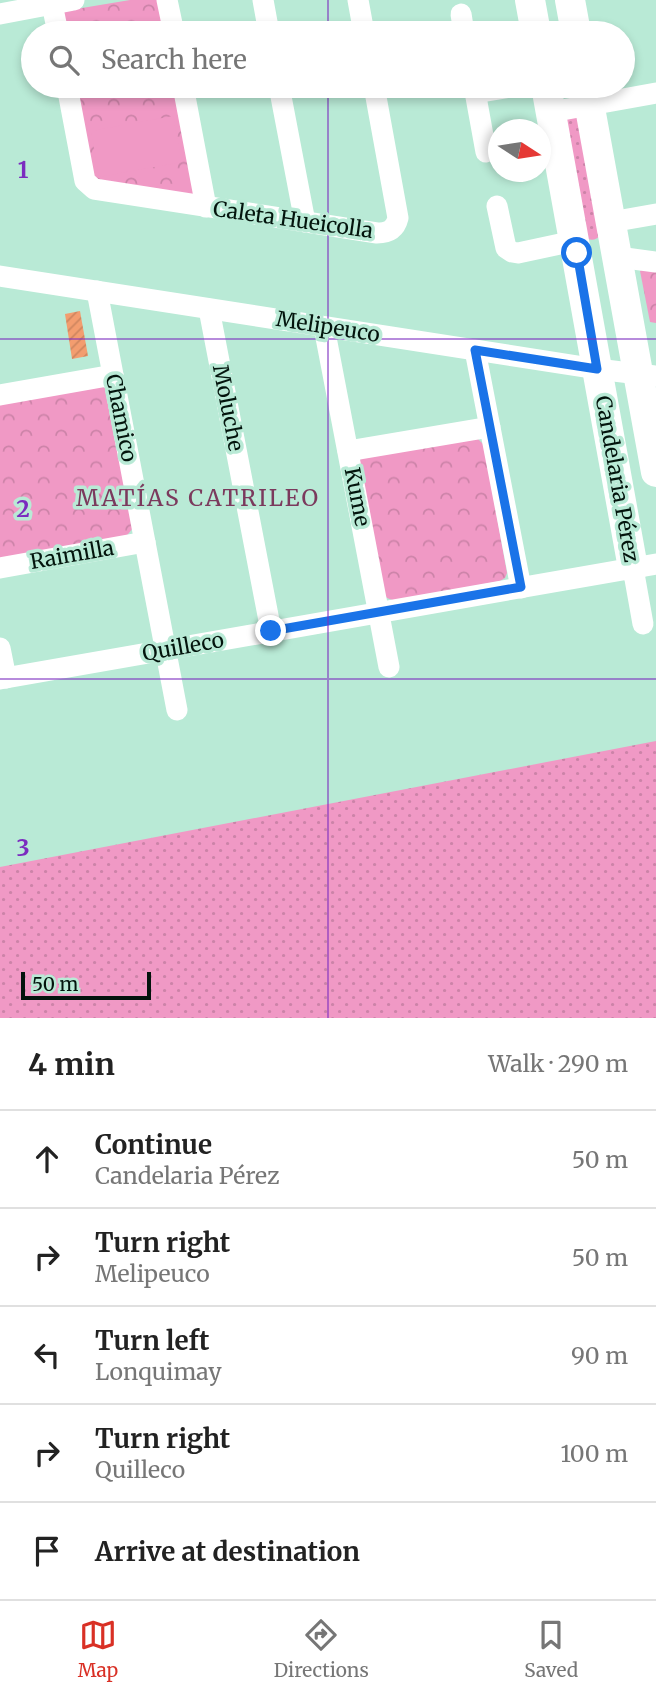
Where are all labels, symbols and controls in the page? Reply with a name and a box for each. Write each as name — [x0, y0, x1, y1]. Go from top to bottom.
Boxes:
search box — [21, 21, 635, 98]
icon: search — [45, 41, 83, 79]
text: Search here — [101, 43, 247, 76]
north arrow — [488, 119, 551, 182]
text: 1 — [18, 155, 29, 184]
street label: Caleta Hueicolla — [211, 195, 375, 244]
route start — [561, 237, 592, 268]
street label: Melipeuco — [274, 305, 382, 348]
street label: Moluche — [207, 363, 250, 453]
street label: Chamico — [100, 372, 143, 464]
street label: Candelaria Pérez — [590, 394, 645, 564]
street label: Kume — [339, 465, 376, 529]
district label: MATÍAS CATRILEO — [76, 483, 320, 512]
text: 2 — [16, 494, 30, 523]
street label: Raimilla — [28, 534, 116, 575]
route end — [255, 615, 286, 646]
street label: Quilleco — [140, 626, 226, 667]
text: 3 — [16, 833, 30, 862]
scale bar — [21, 969, 150, 1001]
text: 50 m — [32, 972, 78, 996]
text: 4 min — [28, 1045, 115, 1083]
text: Walk · 290 m — [488, 1049, 628, 1078]
text: Continue — [95, 1128, 212, 1161]
icon: ahead — [28, 1140, 66, 1178]
text: 50 m — [572, 1145, 628, 1174]
text: Candelaria Pérez — [95, 1161, 280, 1190]
text: Turn right — [95, 1226, 230, 1259]
icon: right — [28, 1238, 66, 1276]
text: 50 m — [572, 1243, 628, 1272]
text: Melipeuco — [95, 1259, 210, 1288]
text: Turn left — [95, 1324, 209, 1357]
icon: left — [28, 1336, 66, 1374]
text: 90 m — [571, 1341, 628, 1370]
text: Lonquimay — [95, 1357, 222, 1386]
text: Turn right — [95, 1422, 230, 1455]
icon: right — [28, 1434, 66, 1472]
text: 100 m — [560, 1439, 628, 1468]
text: Quilleco — [95, 1455, 185, 1484]
icon: arrive — [28, 1532, 66, 1570]
text: Arrive at destination — [95, 1535, 360, 1568]
tab: Map — [78, 1616, 118, 1682]
tab: Directions — [274, 1616, 369, 1682]
tab: Saved — [524, 1616, 578, 1682]

